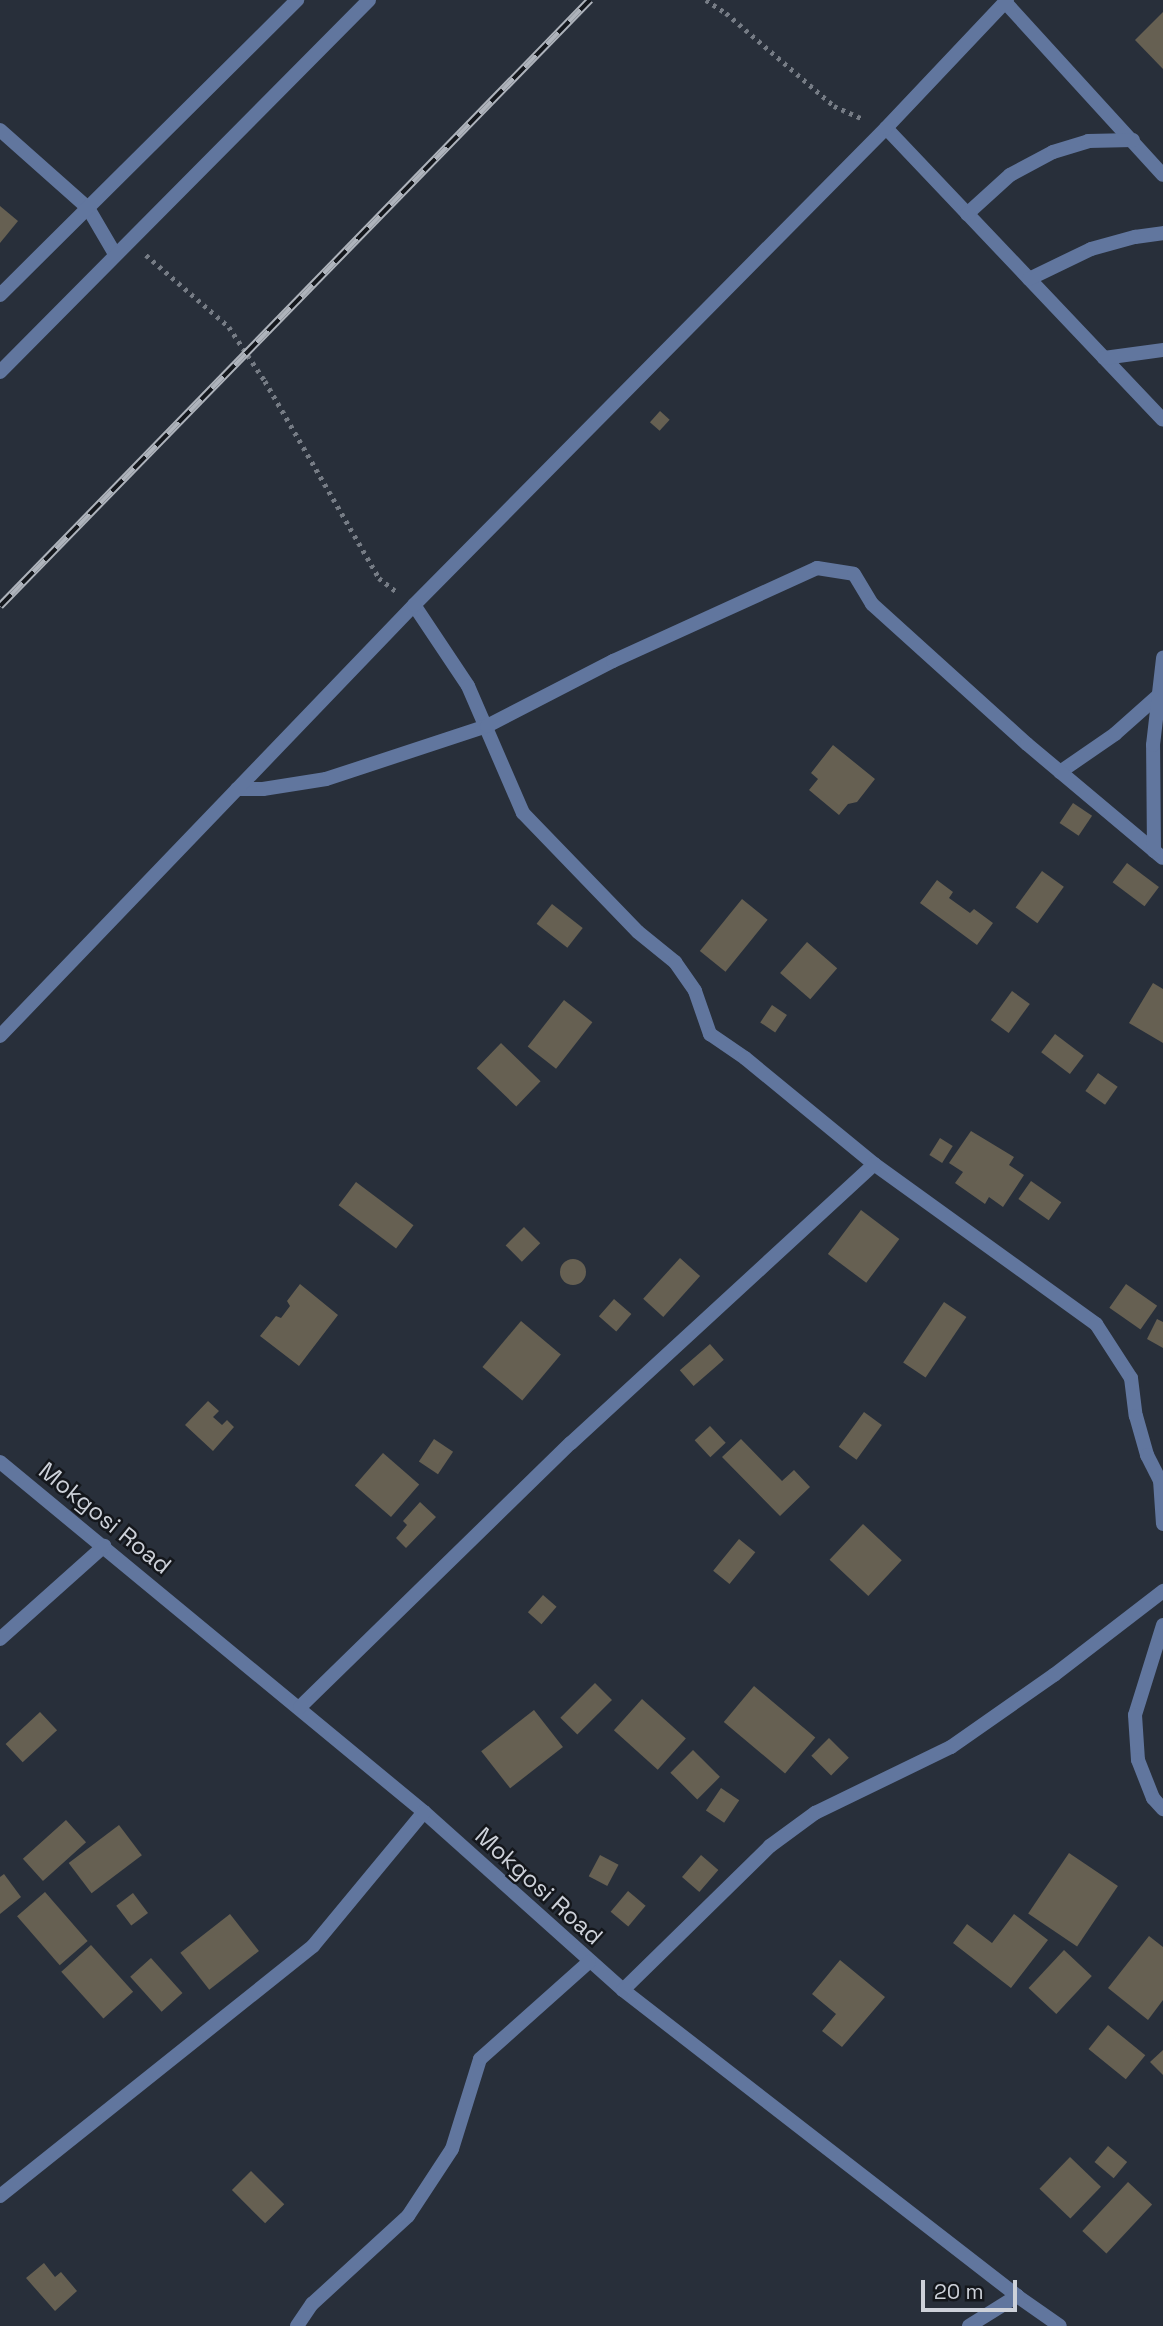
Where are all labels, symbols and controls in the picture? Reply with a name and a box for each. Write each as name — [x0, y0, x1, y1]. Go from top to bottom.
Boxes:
street label: Mokgosi Road — [33, 1456, 177, 1580]
street label: Mokgosi Road — [469, 1821, 609, 1951]
scale bar — [925, 2266, 1021, 2310]
text: 20 m — [934, 2278, 984, 2305]

